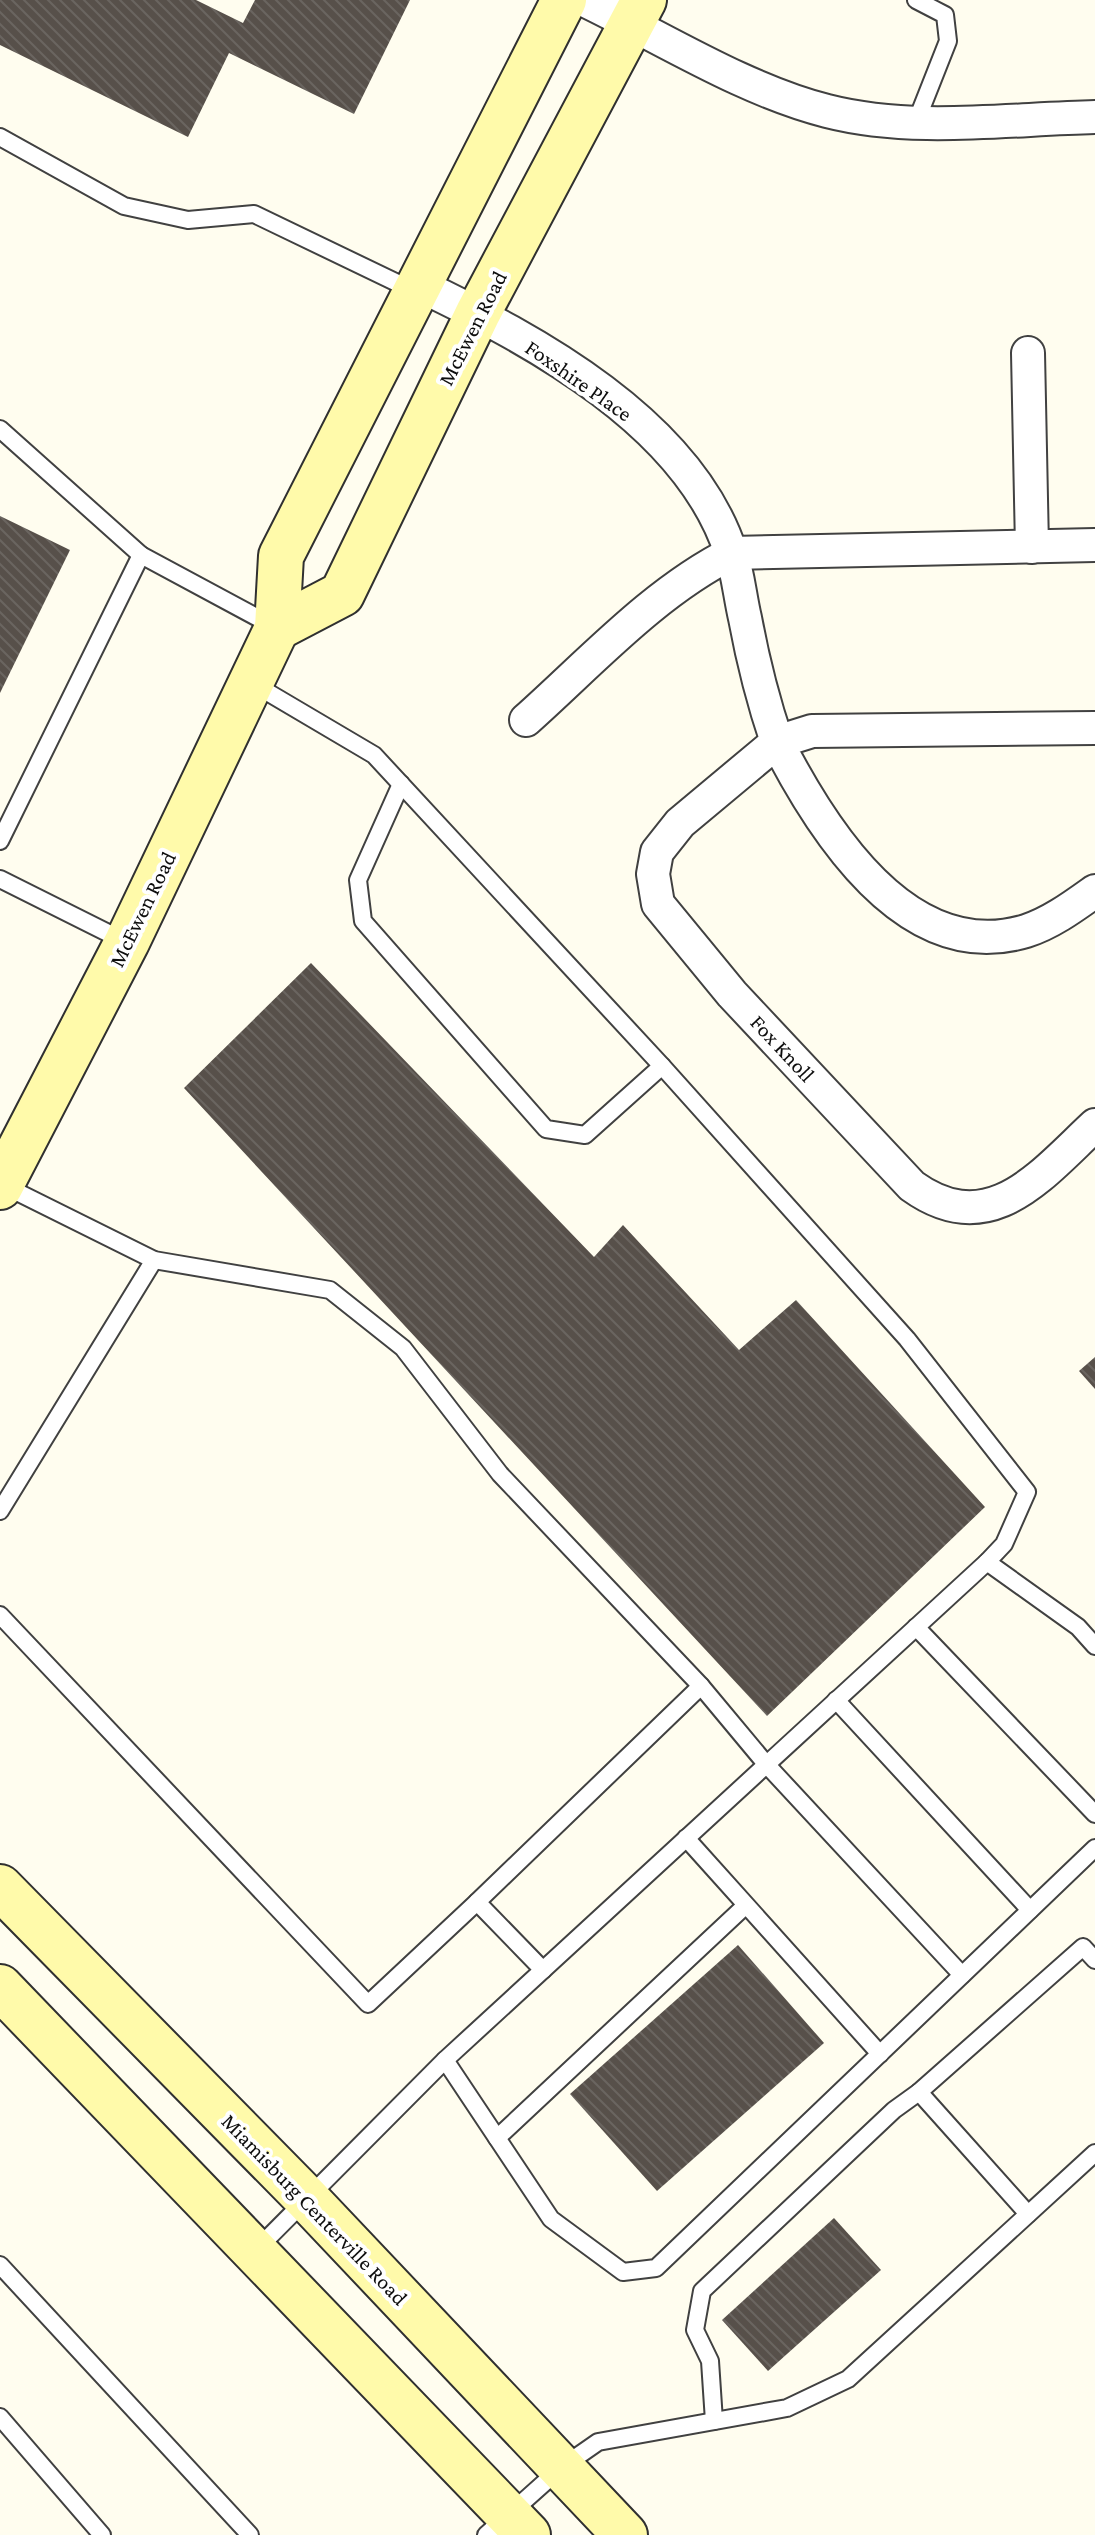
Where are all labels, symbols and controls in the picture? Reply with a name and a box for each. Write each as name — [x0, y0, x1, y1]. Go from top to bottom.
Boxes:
street label: McEwen Road — [433, 266, 512, 390]
street label: Foxshire Place — [521, 335, 637, 426]
street label: McEwen Road — [104, 847, 181, 971]
street label: Fox Knoll — [745, 1010, 820, 1087]
street label: Miamisburg Centerville Road — [217, 2108, 413, 2310]

